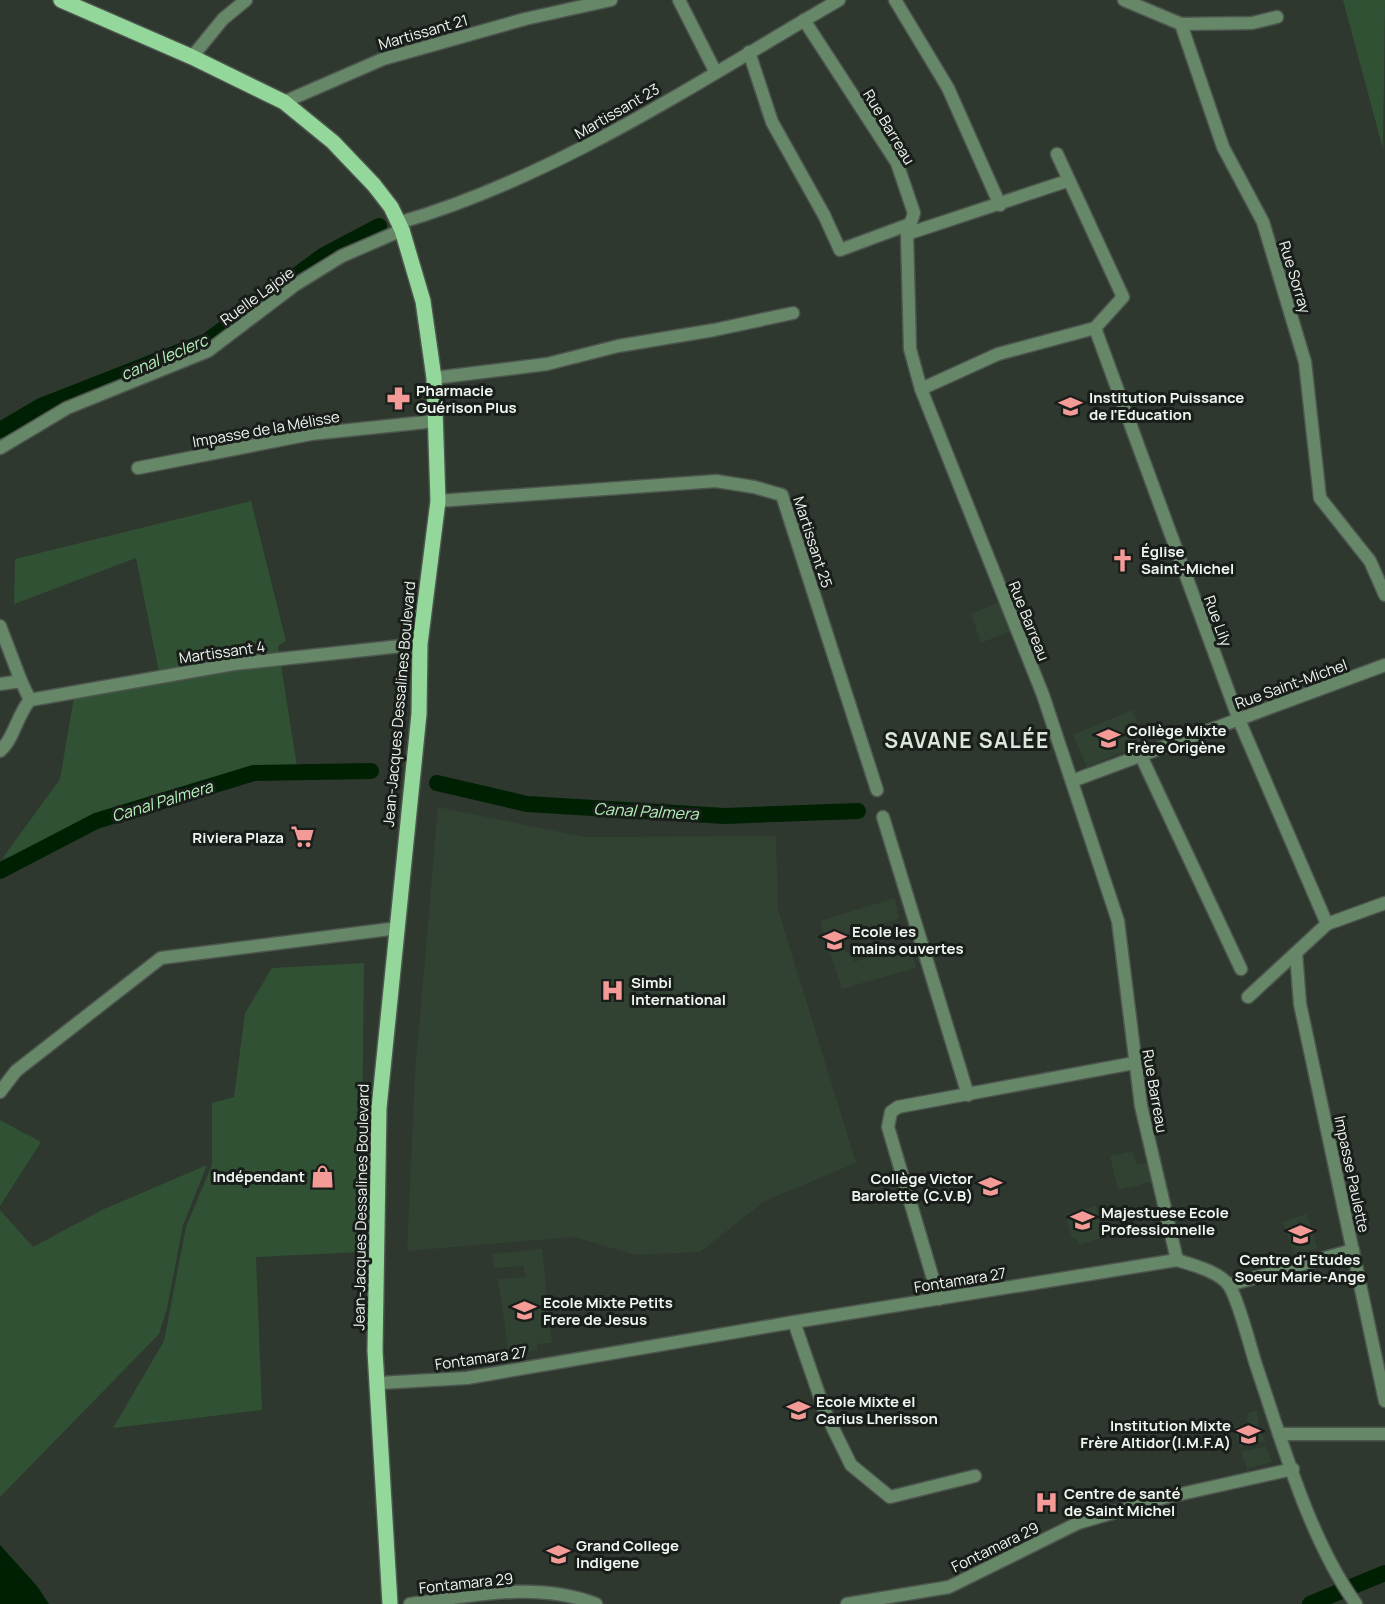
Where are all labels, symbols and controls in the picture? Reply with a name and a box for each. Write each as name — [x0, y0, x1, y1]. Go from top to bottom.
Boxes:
street label: Martissant 21 — [376, 9, 470, 55]
street label: Martissant 23 — [571, 78, 663, 144]
street label: Rue Barreau — [858, 86, 920, 168]
street label: Rue Sorray — [1274, 238, 1316, 316]
street label: Ruelle Lajoie — [216, 262, 298, 330]
water label: canal leclerc — [117, 328, 212, 385]
place label: Pharmacie Guérison Plus — [416, 380, 517, 418]
pharmacy icon: Pharmacie Guérison Plus — [385, 386, 411, 412]
place label: Institution Puissance de l'Education — [1089, 387, 1244, 425]
school or university icon: Institution Puissance de l'Education — [1058, 393, 1084, 419]
street label: Impasse de la Mélisse — [191, 406, 342, 452]
street label: Martissant 25 — [788, 494, 838, 590]
place label: Église Saint-Michel — [1141, 541, 1234, 579]
church icon: Église Saint-Michel — [1110, 547, 1136, 573]
street label: Rue Barreau — [1003, 578, 1055, 664]
street label: Jean-Jacques Dessalines Boulevard — [378, 580, 420, 828]
street label: Rue Lily — [1199, 593, 1237, 649]
street label: Martissant 4 — [178, 636, 267, 668]
street label: Rue Saint-Michel — [1232, 654, 1350, 714]
place label: Collège Mixte Frère Origène — [1127, 720, 1227, 758]
district label: SAVANE SALÉE — [884, 726, 1050, 754]
school or university icon: Collège Mixte Frère Origène — [1096, 726, 1122, 752]
water label: Canal Palmera — [109, 775, 216, 827]
water label: Canal Palmera — [593, 797, 700, 825]
supermarket icon: Riviera Plaza — [289, 824, 315, 850]
place label: Riviera Plaza — [192, 827, 284, 848]
place label: Ecole les mains ouvertes — [852, 921, 964, 959]
school or university icon: Ecole les mains ouvertes — [821, 927, 847, 953]
place label: Simbi International — [631, 972, 726, 1010]
hospital icon: Simbi International — [600, 978, 626, 1004]
street label: Rue Barreau — [1137, 1048, 1173, 1134]
street label: Jean-Jacques Dessalines Boulevard — [348, 1083, 374, 1331]
street label: Impasse Paulette — [1329, 1114, 1375, 1235]
shop icon: Indépendant — [310, 1163, 336, 1189]
place label: Indépendant — [212, 1166, 305, 1187]
place label: Collège Victor Barolette (C.V.B) — [851, 1168, 973, 1206]
school or university icon: Collège Victor Barolette (C.V.B) — [978, 1174, 1004, 1200]
place label: Majestuese Ecole Professionnelle — [1101, 1202, 1229, 1240]
school or university icon: Majestuese Ecole Professionnelle — [1070, 1208, 1096, 1234]
school or university icon: Centre d' Etudes Soeur Marie-Ange — [1287, 1222, 1313, 1248]
place label: Centre d' Etudes Soeur Marie-Ange — [1235, 1249, 1365, 1287]
street label: Fontamara 27 — [912, 1262, 1008, 1298]
place label: Ecole Mixte Petits Frere de Jesus — [543, 1292, 673, 1330]
school or university icon: Ecole Mixte Petits Frere de Jesus — [512, 1298, 538, 1324]
street label: Fontamara 27 — [433, 1341, 529, 1375]
place label: Ecole Mixte el Carius Lherisson — [816, 1391, 938, 1429]
school or university icon: Ecole Mixte el Carius Lherisson — [785, 1397, 811, 1423]
place label: Institution Mixte Frère Altidor(I.M.F.A) — [1080, 1415, 1231, 1453]
school or university icon: Institution Mixte Frère Altidor(I.M.F.A) — [1236, 1421, 1262, 1447]
place label: Centre de santé de Saint Michel — [1064, 1483, 1181, 1521]
hospital icon: Centre de santé de Saint Michel — [1033, 1489, 1059, 1515]
street label: Fontamara 29 — [948, 1517, 1042, 1577]
place label: Grand College Indigene — [576, 1535, 679, 1573]
school or university icon: Grand College Indigene — [545, 1541, 571, 1567]
street label: Fontamara 29 — [418, 1568, 514, 1598]

